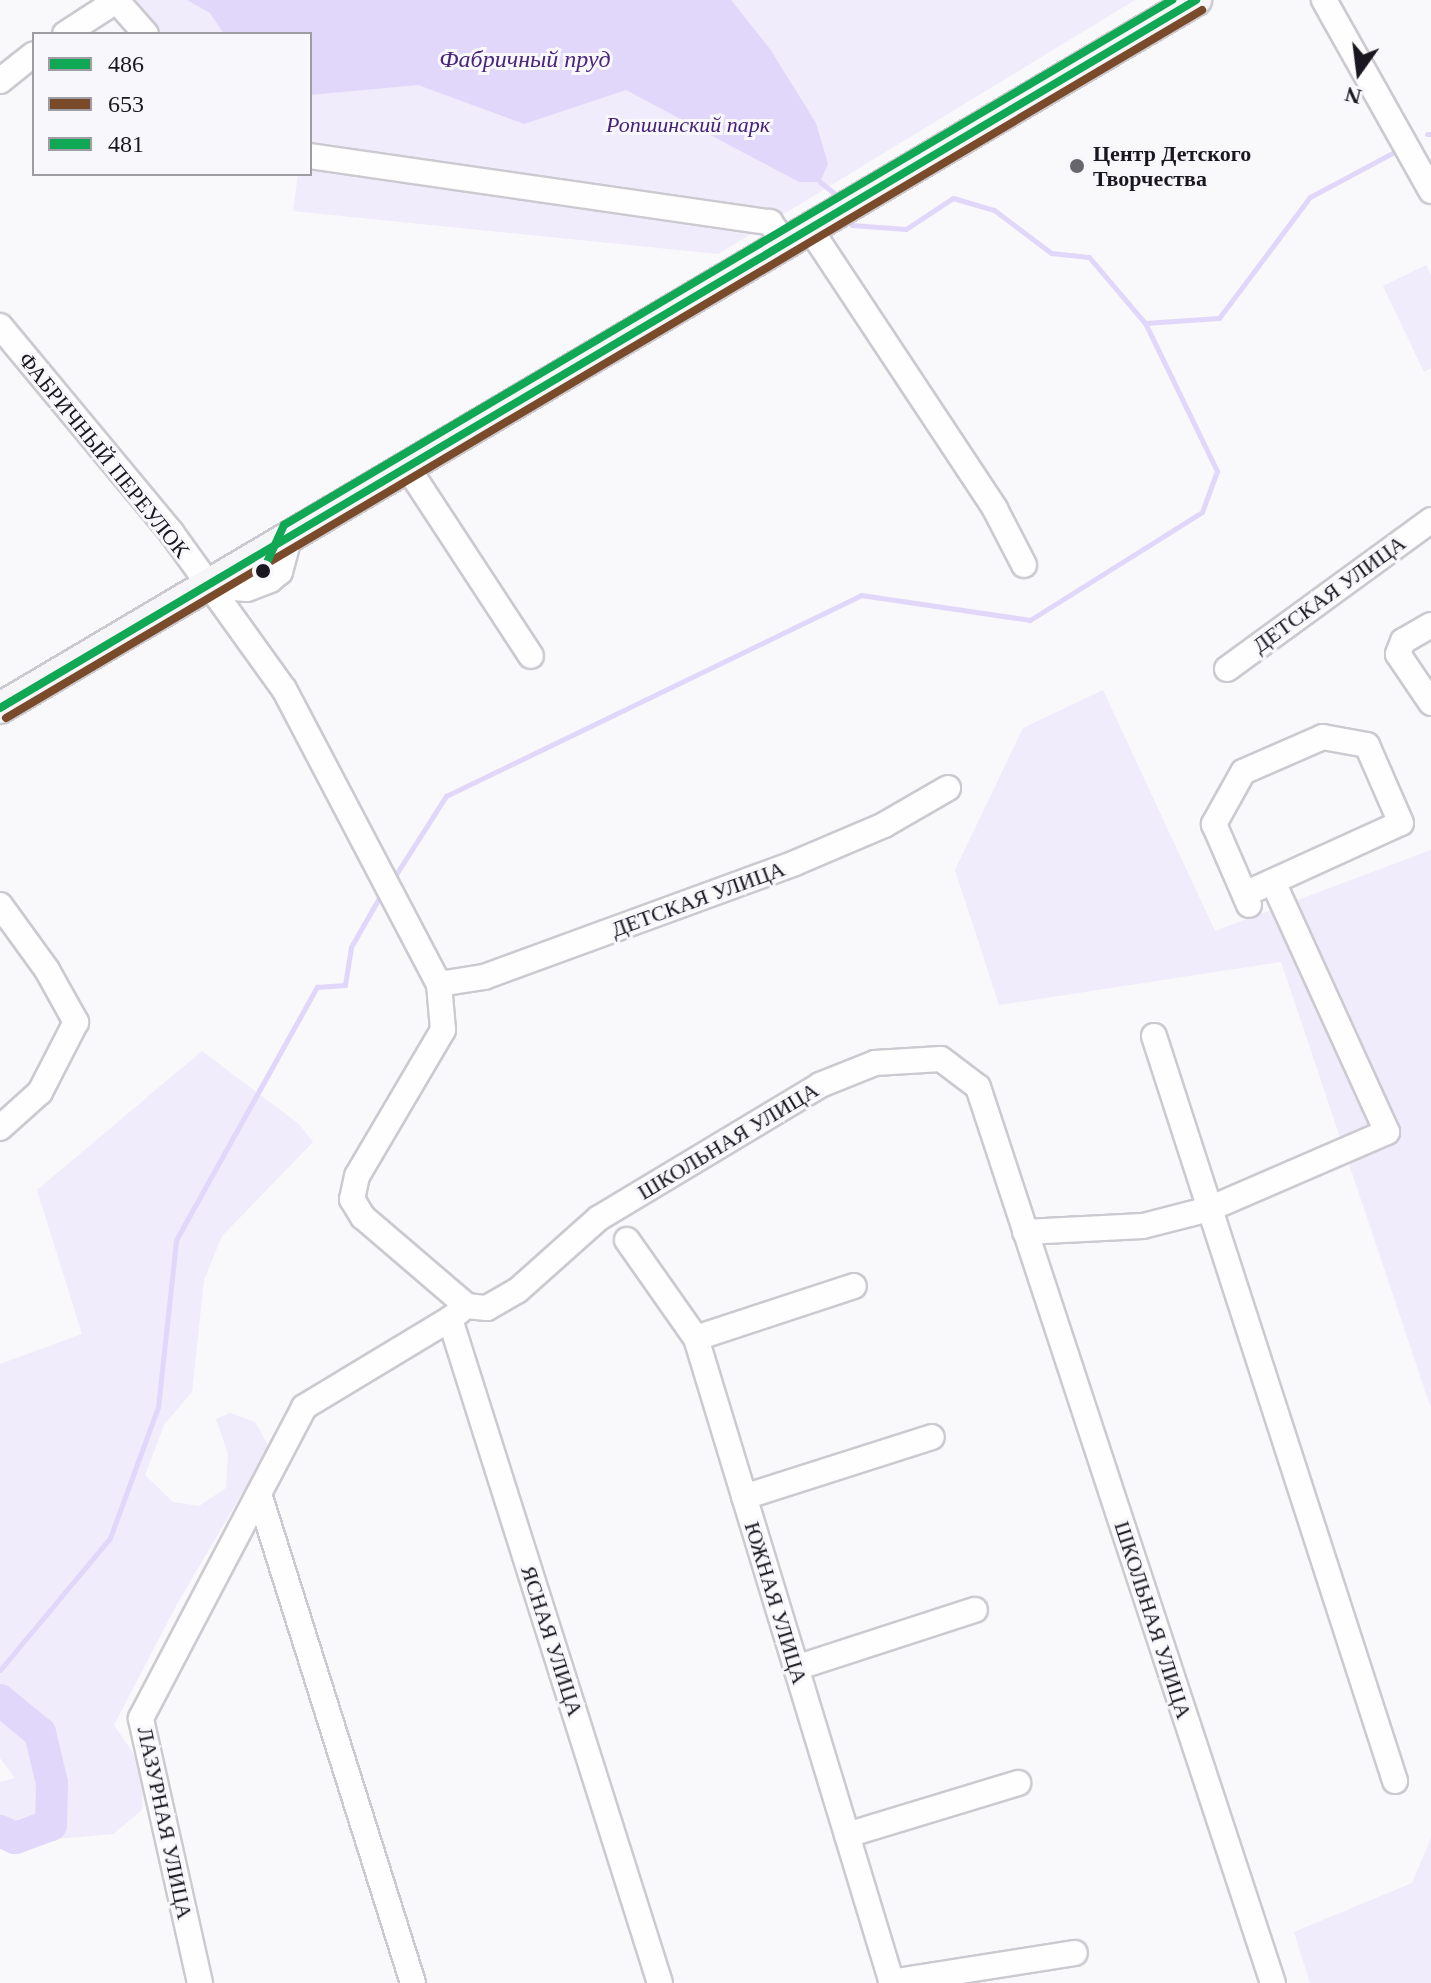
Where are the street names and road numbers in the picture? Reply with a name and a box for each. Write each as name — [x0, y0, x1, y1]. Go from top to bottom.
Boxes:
street label: ФАБРИЧНЫЙ ПЕРЕУЛОК — [13, 347, 195, 563]
street label: ДЕТСКАЯ УЛИЦА — [1247, 530, 1411, 658]
street label: ДЕТСКАЯ УЛИЦА — [608, 855, 788, 943]
street label: ШКОЛЬНАЯ УЛИЦА — [633, 1077, 823, 1205]
street label: ШКОЛЬНАЯ УЛИЦА — [1109, 1518, 1197, 1722]
street label: ЮЖНАЯ УЛИЦА — [739, 1519, 813, 1687]
street label: ЯСНАЯ УЛИЦА — [515, 1562, 589, 1720]
street label: ЛАЗУРНАЯ УЛИЦА — [132, 1724, 198, 1922]

